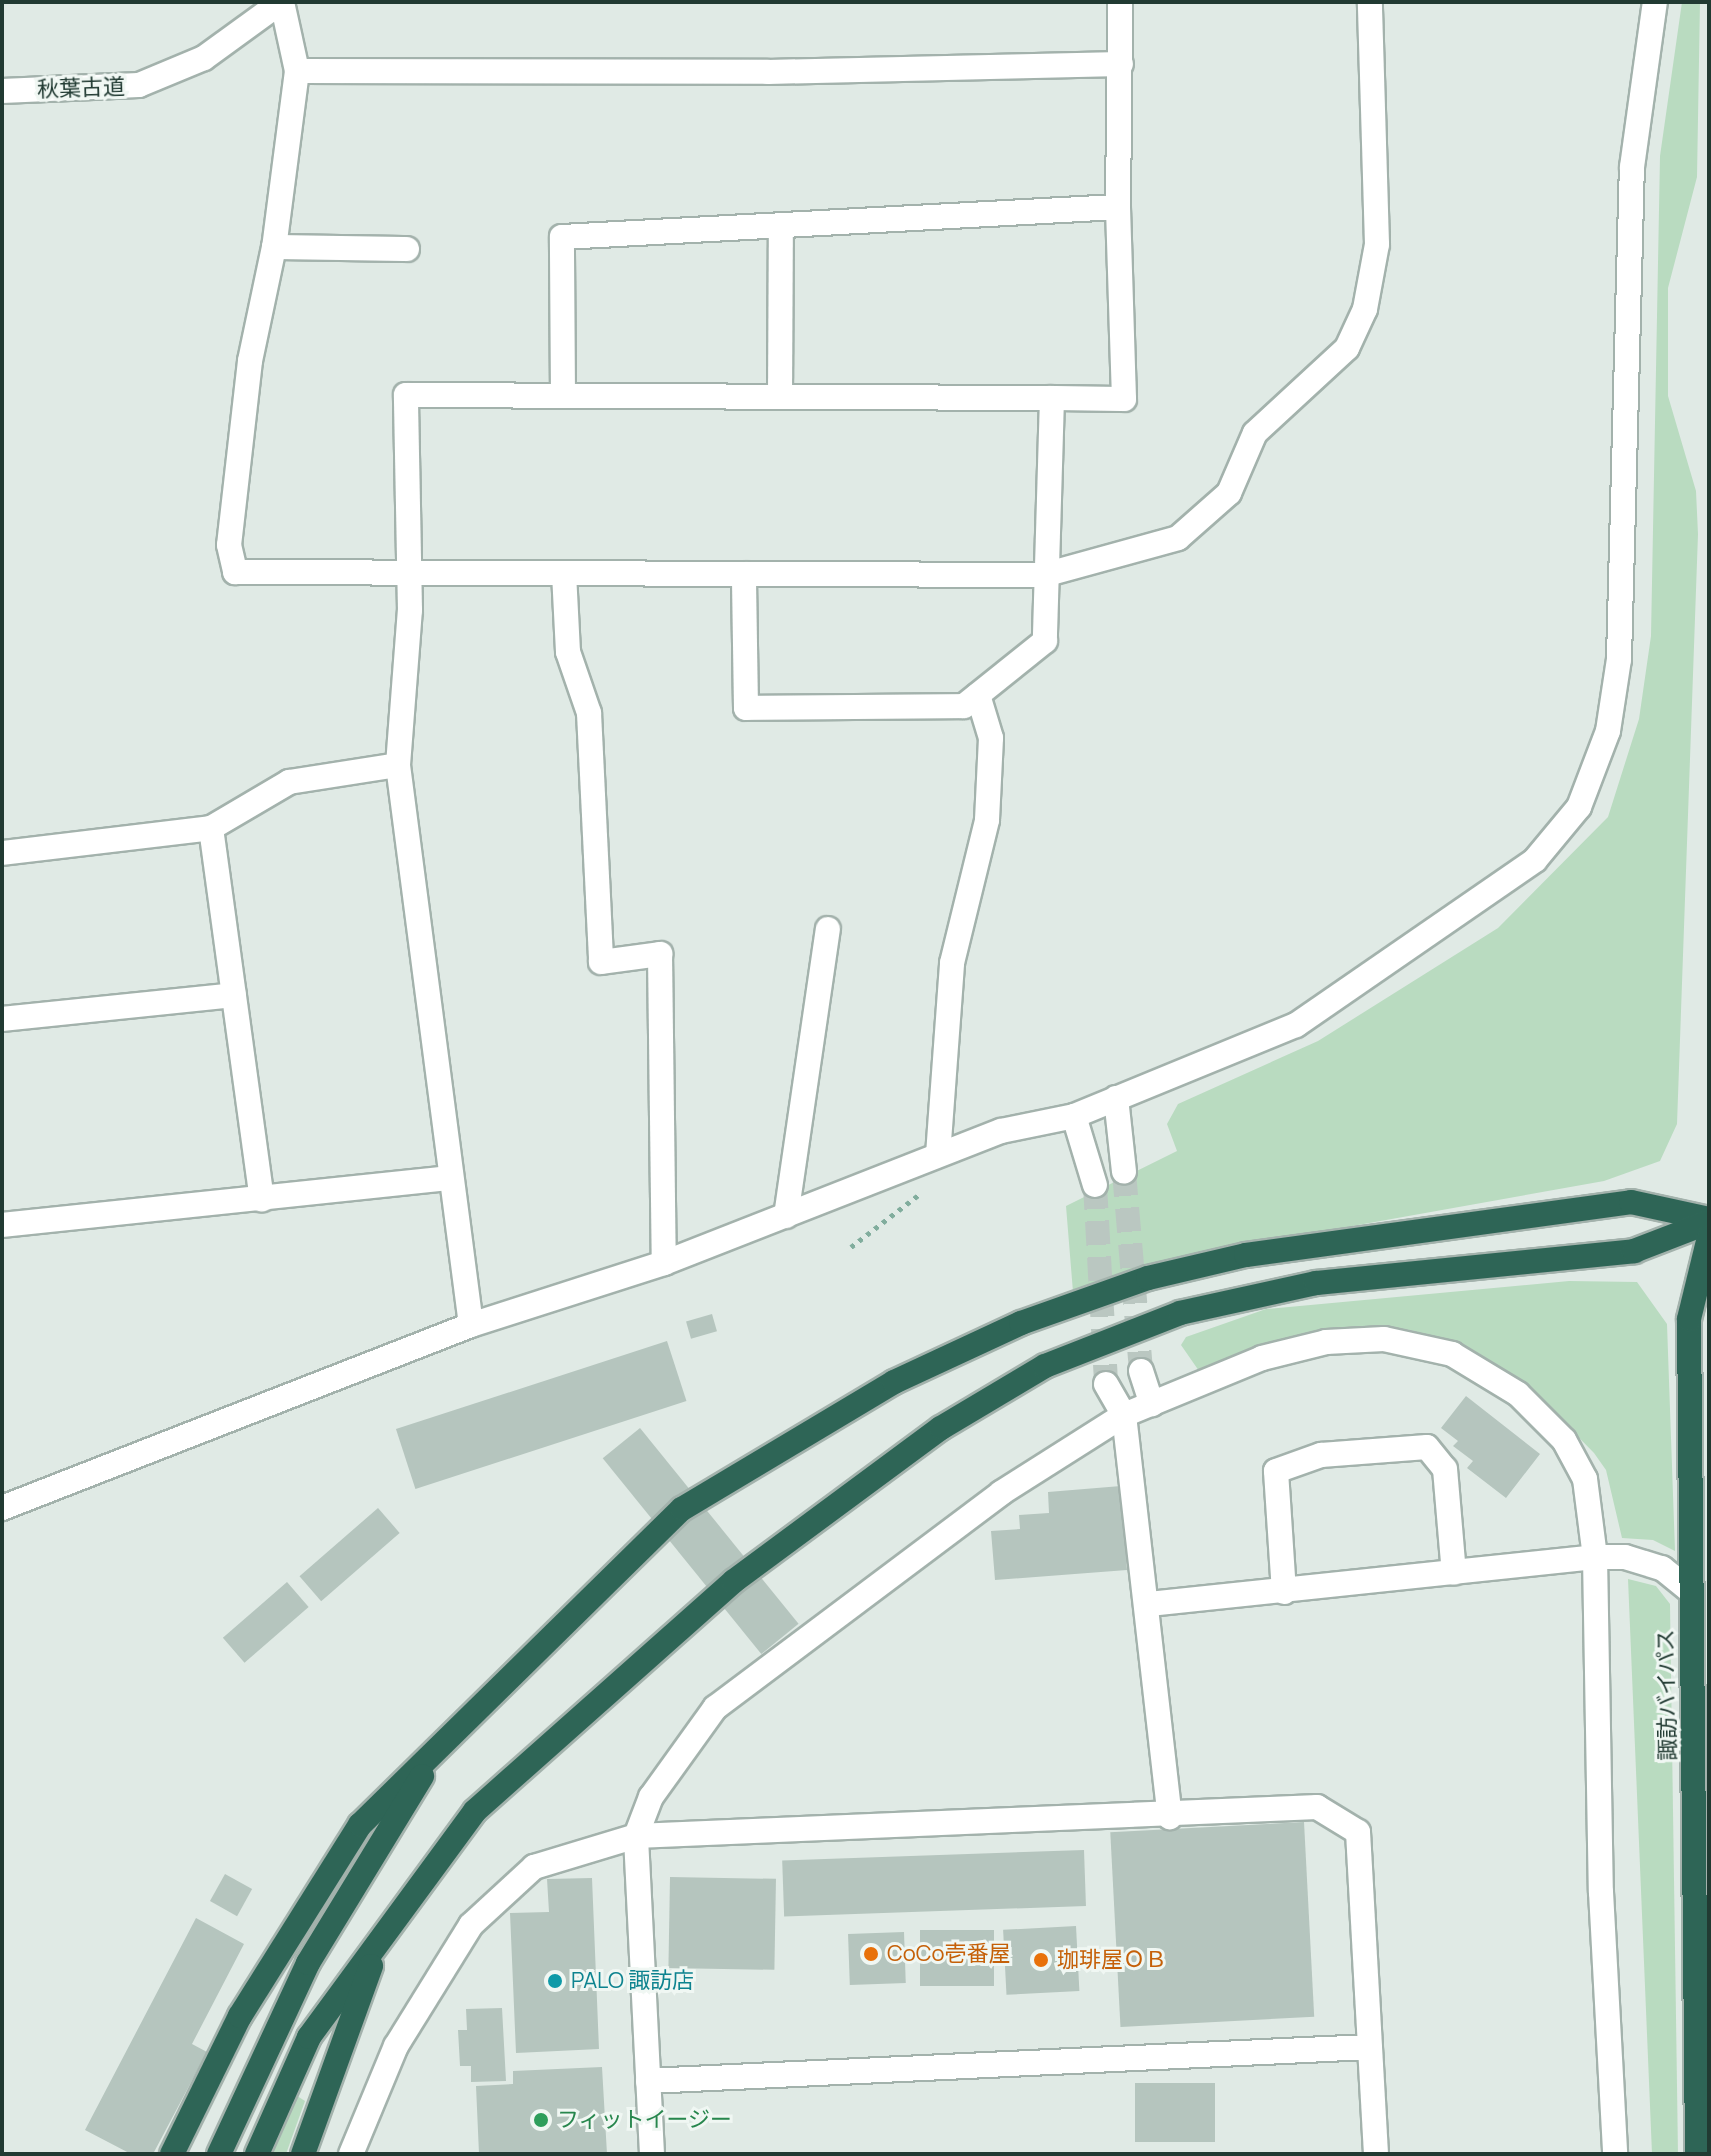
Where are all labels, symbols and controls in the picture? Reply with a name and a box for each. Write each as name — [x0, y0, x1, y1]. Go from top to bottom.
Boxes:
street label: 秋葉古道 — [37, 73, 125, 103]
street label: 諏訪バイパス — [1653, 1629, 1681, 1761]
place label: CoCo壱番屋 — [887, 1941, 1011, 1967]
marker: CoCo壱番屋 — [862, 1945, 880, 1963]
place label: 珈琲屋ＯＢ — [1057, 1947, 1167, 1973]
marker: 珈琲屋ＯＢ — [1032, 1951, 1050, 1969]
place label: PALO 諏訪店 — [571, 1968, 694, 1994]
marker: PALO 諏訪店 — [546, 1972, 564, 1990]
place label: フィットイージー — [557, 2107, 733, 2133]
marker: フィットイージー — [532, 2111, 550, 2129]

